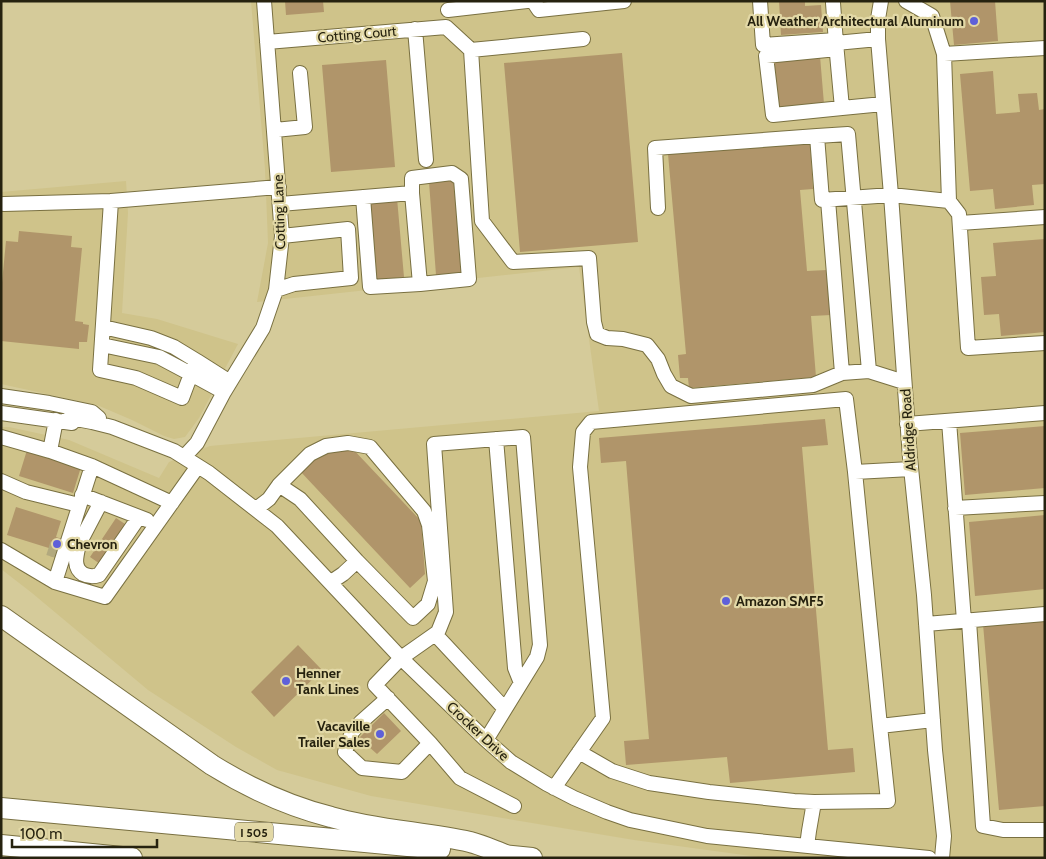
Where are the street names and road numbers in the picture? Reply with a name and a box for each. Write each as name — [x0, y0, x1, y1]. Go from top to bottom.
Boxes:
street label: Cotting Court — [317, 22, 397, 46]
street label: Cotting Lane — [269, 174, 289, 250]
street label: Aldridge Road — [896, 388, 920, 472]
street label: Crocker Drive — [443, 698, 513, 764]
road number: I 505 — [235, 822, 273, 842]

